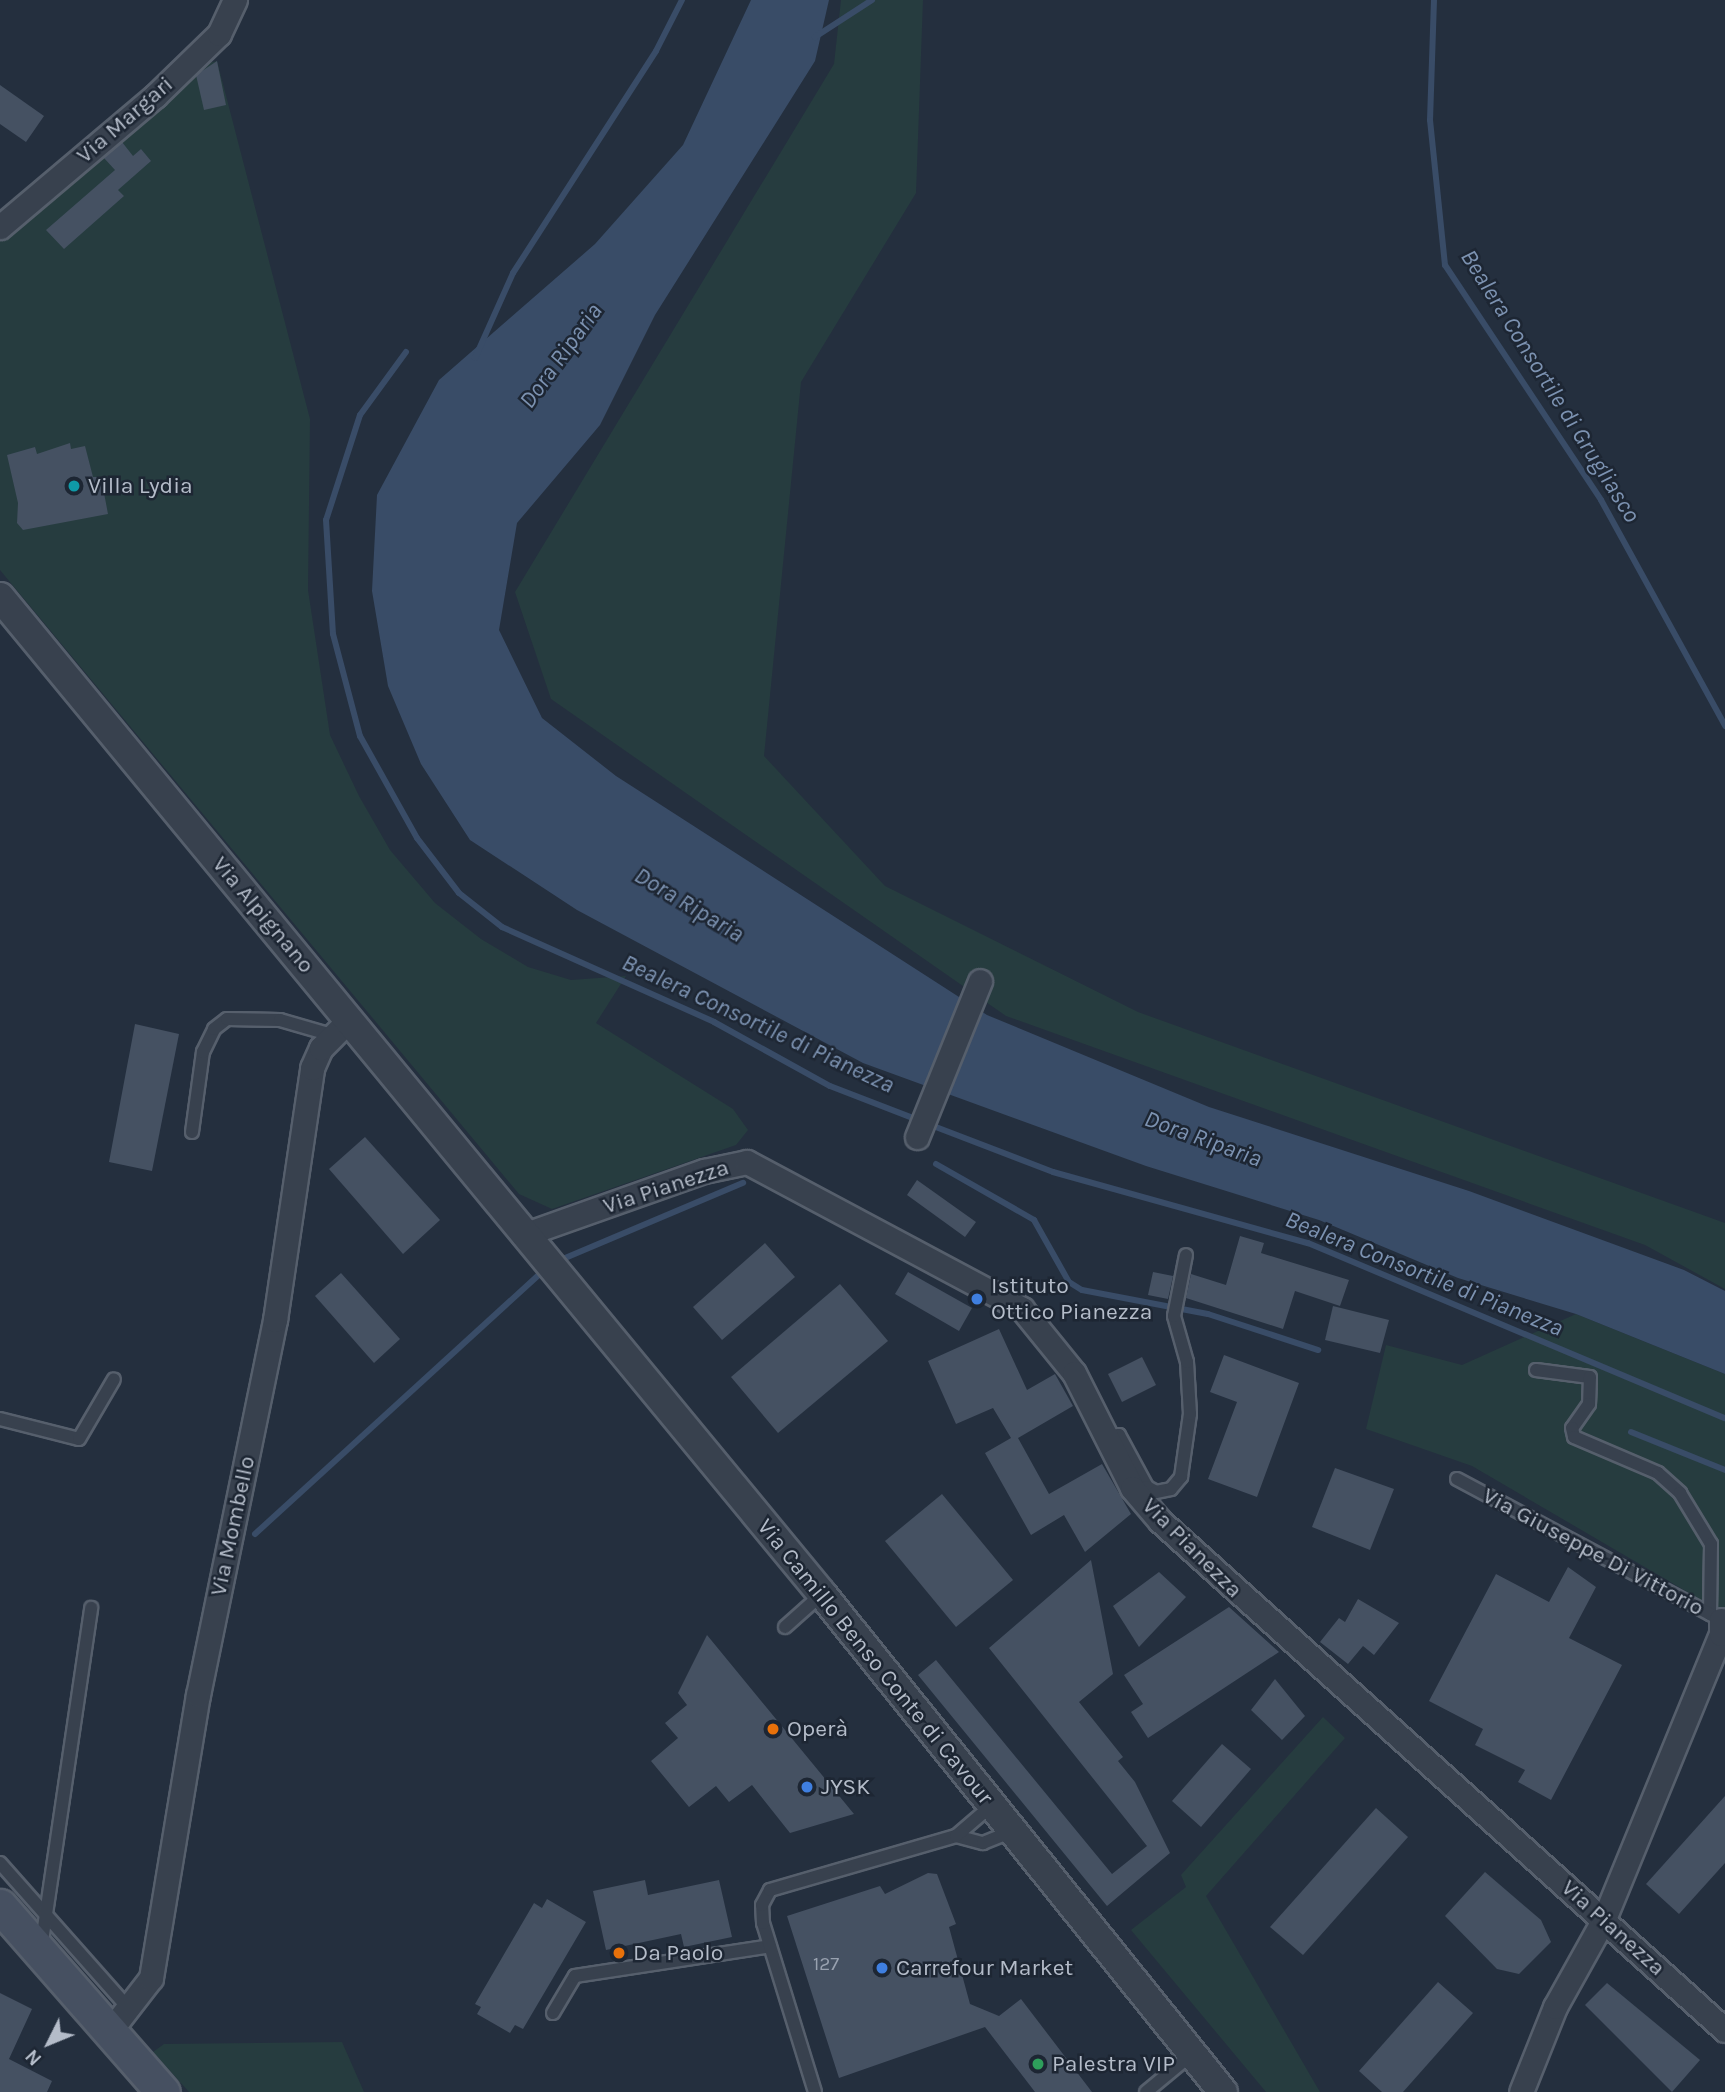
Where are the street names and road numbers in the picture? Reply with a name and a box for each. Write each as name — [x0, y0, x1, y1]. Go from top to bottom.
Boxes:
street label: Via Margari — [71, 71, 179, 169]
street label: Via Alpignano — [206, 851, 320, 979]
street label: Via Pianezza — [600, 1154, 732, 1220]
street label: Via Mombello — [205, 1454, 261, 1598]
street label: Via Giuseppe Di Vittorio — [1478, 1482, 1708, 1622]
street label: Via Pianezza — [1136, 1492, 1248, 1604]
street label: Via Camillo Benso Conte di Cavour — [751, 1514, 999, 1810]
street label: Via Pianezza — [1555, 1874, 1671, 1982]

